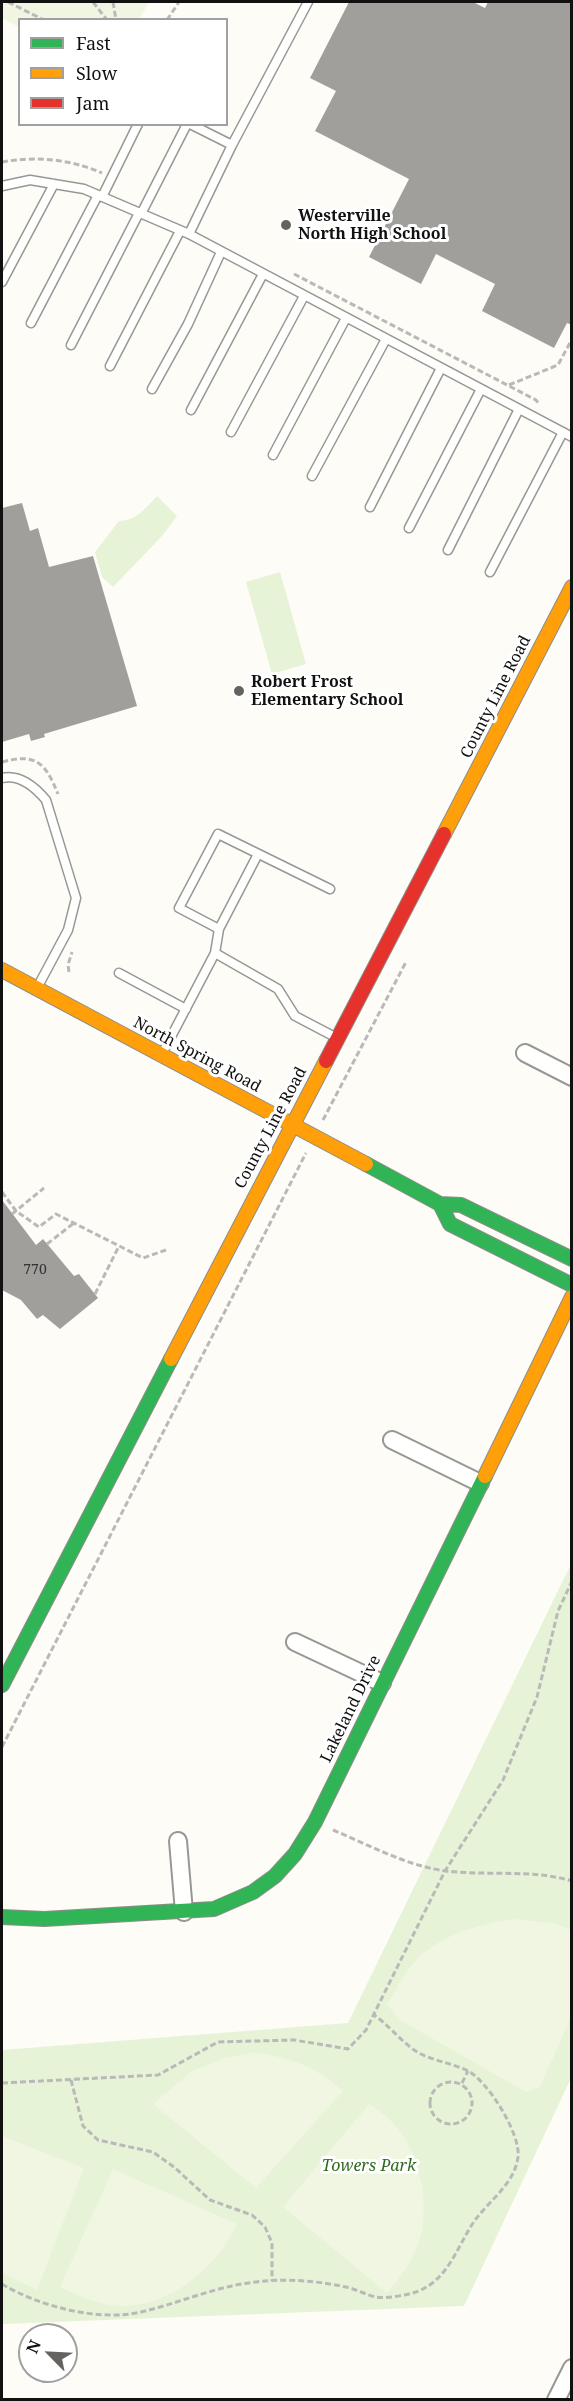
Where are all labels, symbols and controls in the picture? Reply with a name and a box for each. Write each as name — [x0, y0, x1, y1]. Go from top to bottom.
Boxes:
legend — [18, 18, 228, 126]
text: Fast — [76, 31, 111, 55]
text: Slow — [76, 61, 117, 85]
text: Jam — [76, 91, 110, 115]
place label: Westerville North High School — [298, 206, 446, 244]
marker: Westerville North High School — [279, 218, 293, 232]
street label: County Line Road — [457, 632, 535, 762]
place label: Robert Frost Elementary School — [251, 672, 403, 710]
marker: Robert Frost Elementary School — [232, 684, 246, 698]
street label: North Spring Road — [130, 1013, 264, 1097]
street label: County Line Road — [231, 1064, 311, 1192]
house number: 770 — [23, 1262, 47, 1278]
street label: Lakeland Drive — [317, 1652, 385, 1766]
park label: Towers Park — [322, 2156, 416, 2176]
north arrow — [18, 2323, 78, 2383]
text: N — [21, 2336, 46, 2357]

